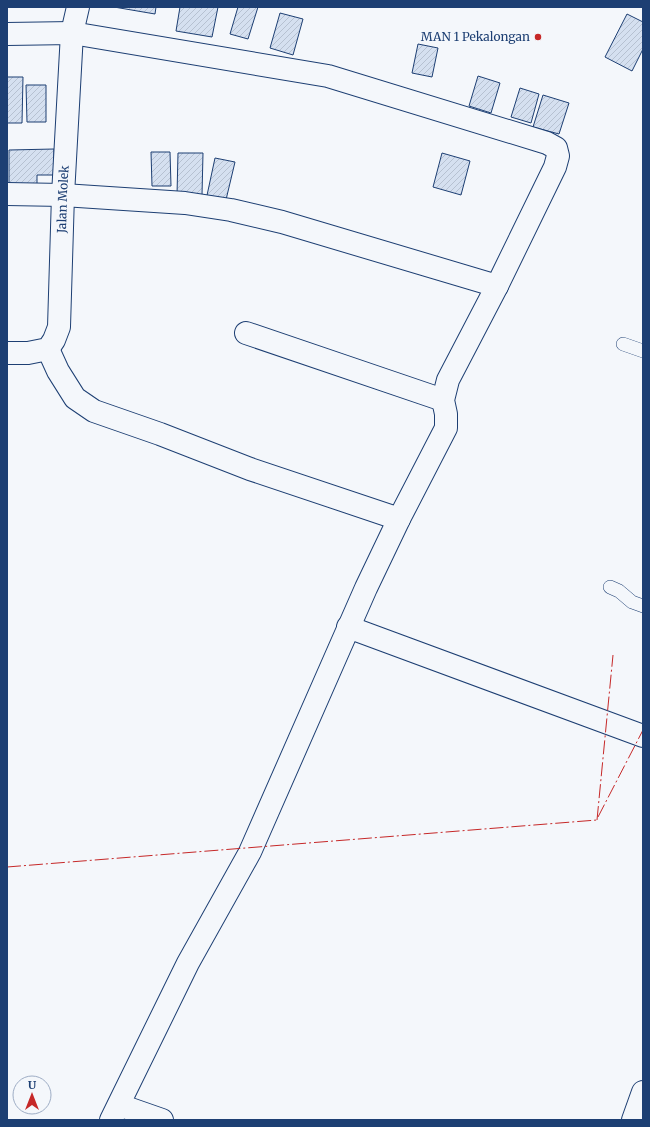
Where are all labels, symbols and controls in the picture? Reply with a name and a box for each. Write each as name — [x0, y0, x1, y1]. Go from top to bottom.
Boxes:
place label: MAN 1 Pekalongan — [421, 29, 530, 44]
marker: MAN 1 Pekalongan — [533, 32, 543, 42]
street label: Jalan Molek — [54, 164, 72, 234]
north arrow — [12, 1075, 52, 1115]
text: U — [28, 1078, 37, 1092]

